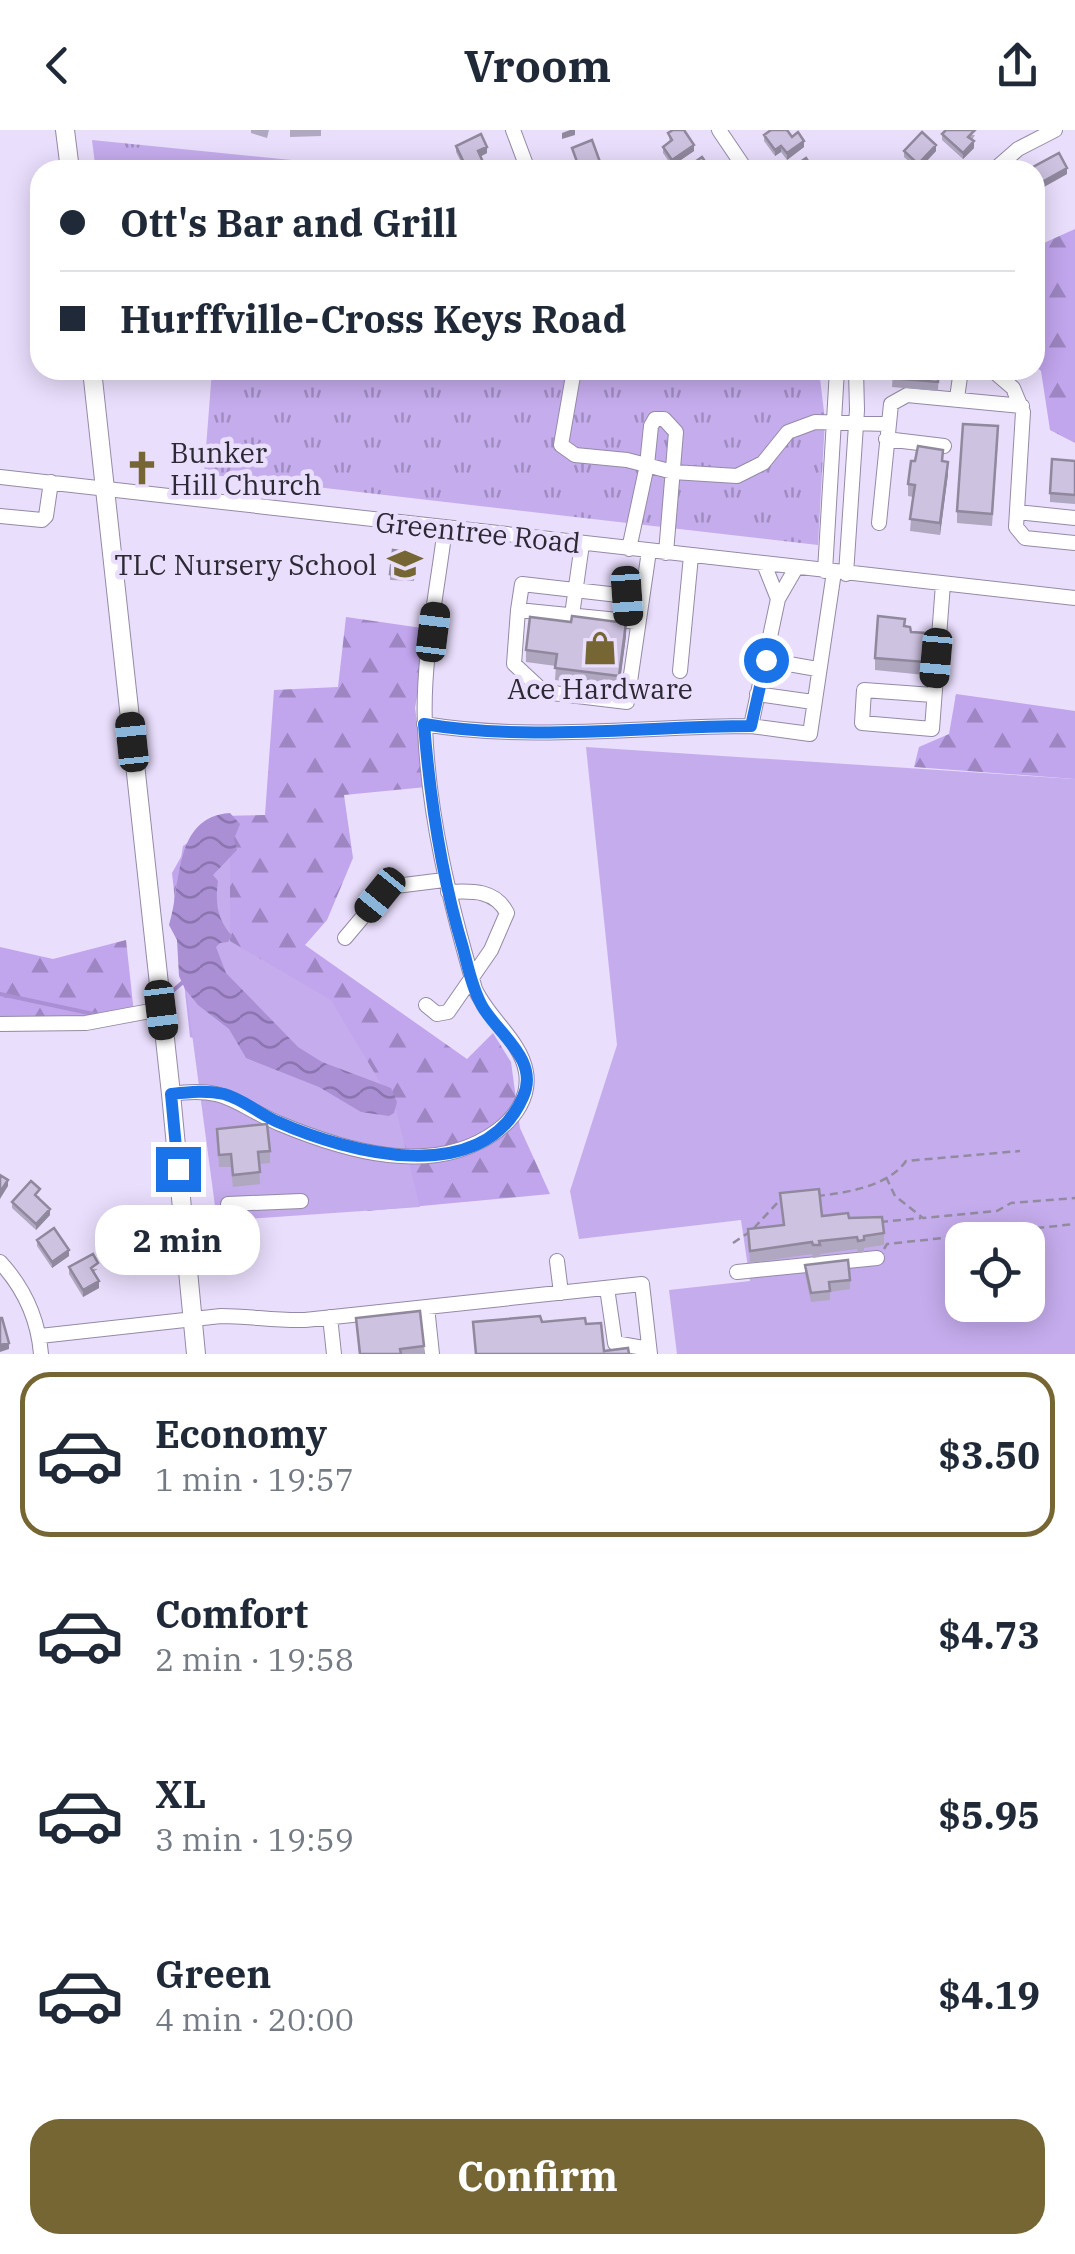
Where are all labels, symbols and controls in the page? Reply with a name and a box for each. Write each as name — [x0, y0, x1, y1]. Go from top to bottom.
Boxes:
text: Vroom — [464, 36, 611, 94]
icon: back — [30, 38, 85, 93]
icon: share — [990, 38, 1045, 93]
text: Ott's Bar and Grill — [120, 198, 458, 247]
text: Hurffville-Cross Keys Road — [120, 294, 627, 343]
place label: Bunker Hill Church — [170, 434, 321, 503]
church icon: Bunker Hill Church — [123, 449, 161, 487]
street label: Greentree Road — [374, 503, 582, 561]
school or university icon: TLC Nursery School — [386, 545, 424, 583]
place label: TLC Nursery School — [114, 546, 377, 583]
car — [610, 565, 644, 627]
car — [414, 600, 452, 664]
car — [918, 627, 954, 689]
shop icon: Ace Hardware — [581, 629, 619, 667]
route start — [744, 638, 789, 683]
place label: Ace Hardware — [507, 670, 693, 707]
car — [114, 711, 150, 773]
car — [349, 862, 411, 928]
car — [142, 978, 180, 1042]
route end — [156, 1147, 201, 1192]
callout: 2 min — [96, 1204, 260, 1274]
text: 2 min — [133, 1219, 222, 1261]
map controls — [945, 1222, 1045, 1322]
button: locate — [945, 1222, 1045, 1322]
text: Economy — [155, 1409, 327, 1458]
icon: car — [35, 1410, 125, 1500]
text: $3.50 — [938, 1430, 1040, 1479]
text: 1 min · 19:57 — [155, 1458, 354, 1500]
text: Comfort — [155, 1589, 308, 1638]
icon: car — [35, 1590, 125, 1680]
text: $4.73 — [938, 1610, 1040, 1659]
text: 2 min · 19:58 — [155, 1638, 354, 1680]
text: XL — [155, 1769, 206, 1818]
icon: car — [35, 1770, 125, 1860]
text: $5.95 — [938, 1790, 1040, 1839]
text: 3 min · 19:59 — [155, 1818, 354, 1860]
text: Green — [155, 1949, 271, 1998]
icon: car — [35, 1950, 125, 2040]
text: $4.19 — [938, 1970, 1040, 2019]
text: 4 min · 20:00 — [155, 1998, 354, 2040]
button: Confirm — [30, 2119, 1045, 2234]

